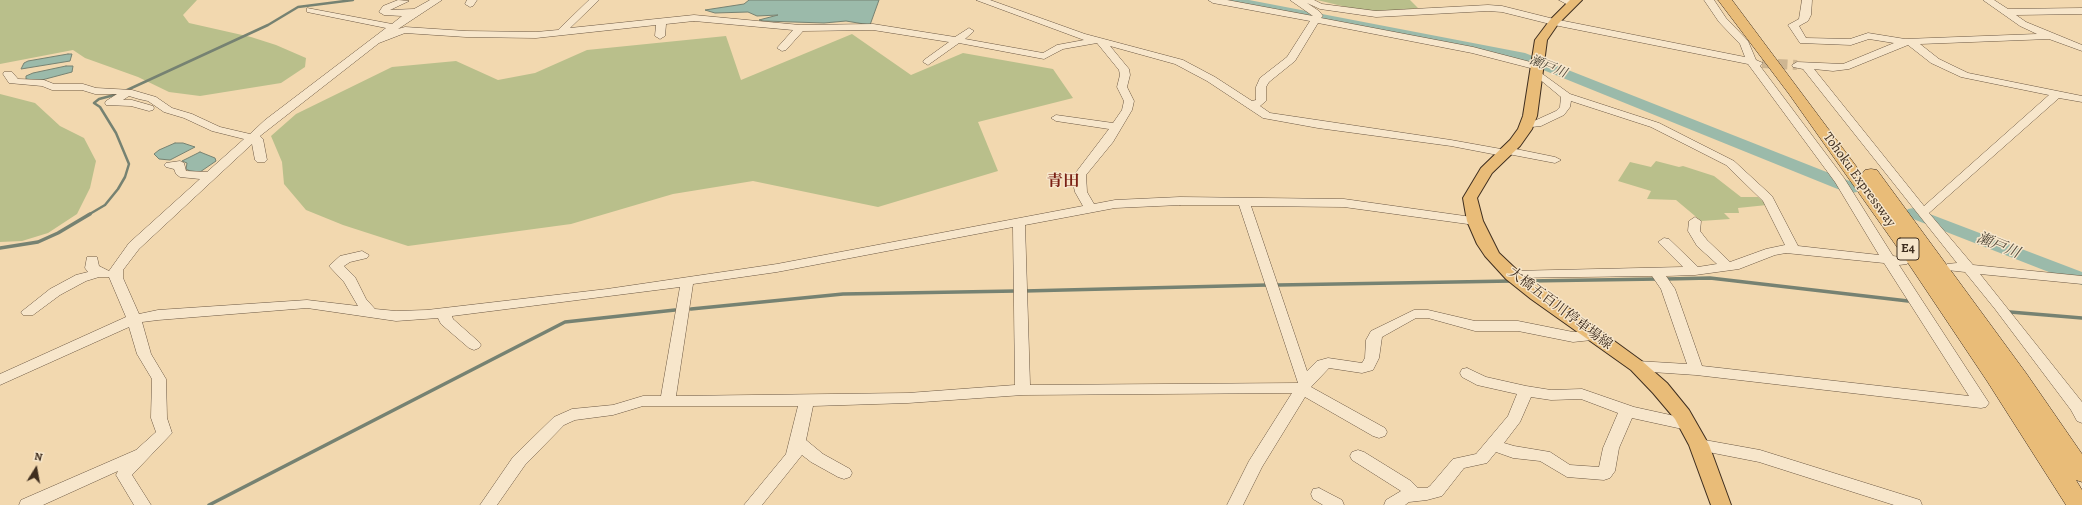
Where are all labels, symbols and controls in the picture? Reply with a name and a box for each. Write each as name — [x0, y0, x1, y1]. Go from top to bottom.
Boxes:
water label: 瀬戸川 — [1527, 52, 1569, 82]
street label: Tohoku Expressway — [1819, 129, 1899, 231]
district label: 青田 — [1047, 172, 1079, 192]
water label: 瀬戸川 — [1974, 229, 2022, 263]
road number: E4 — [1897, 238, 1919, 260]
street label: 大橋五百川停車場線 — [1505, 264, 1615, 354]
north arrow — [16, 449, 56, 489]
text: N — [33, 449, 44, 465]

